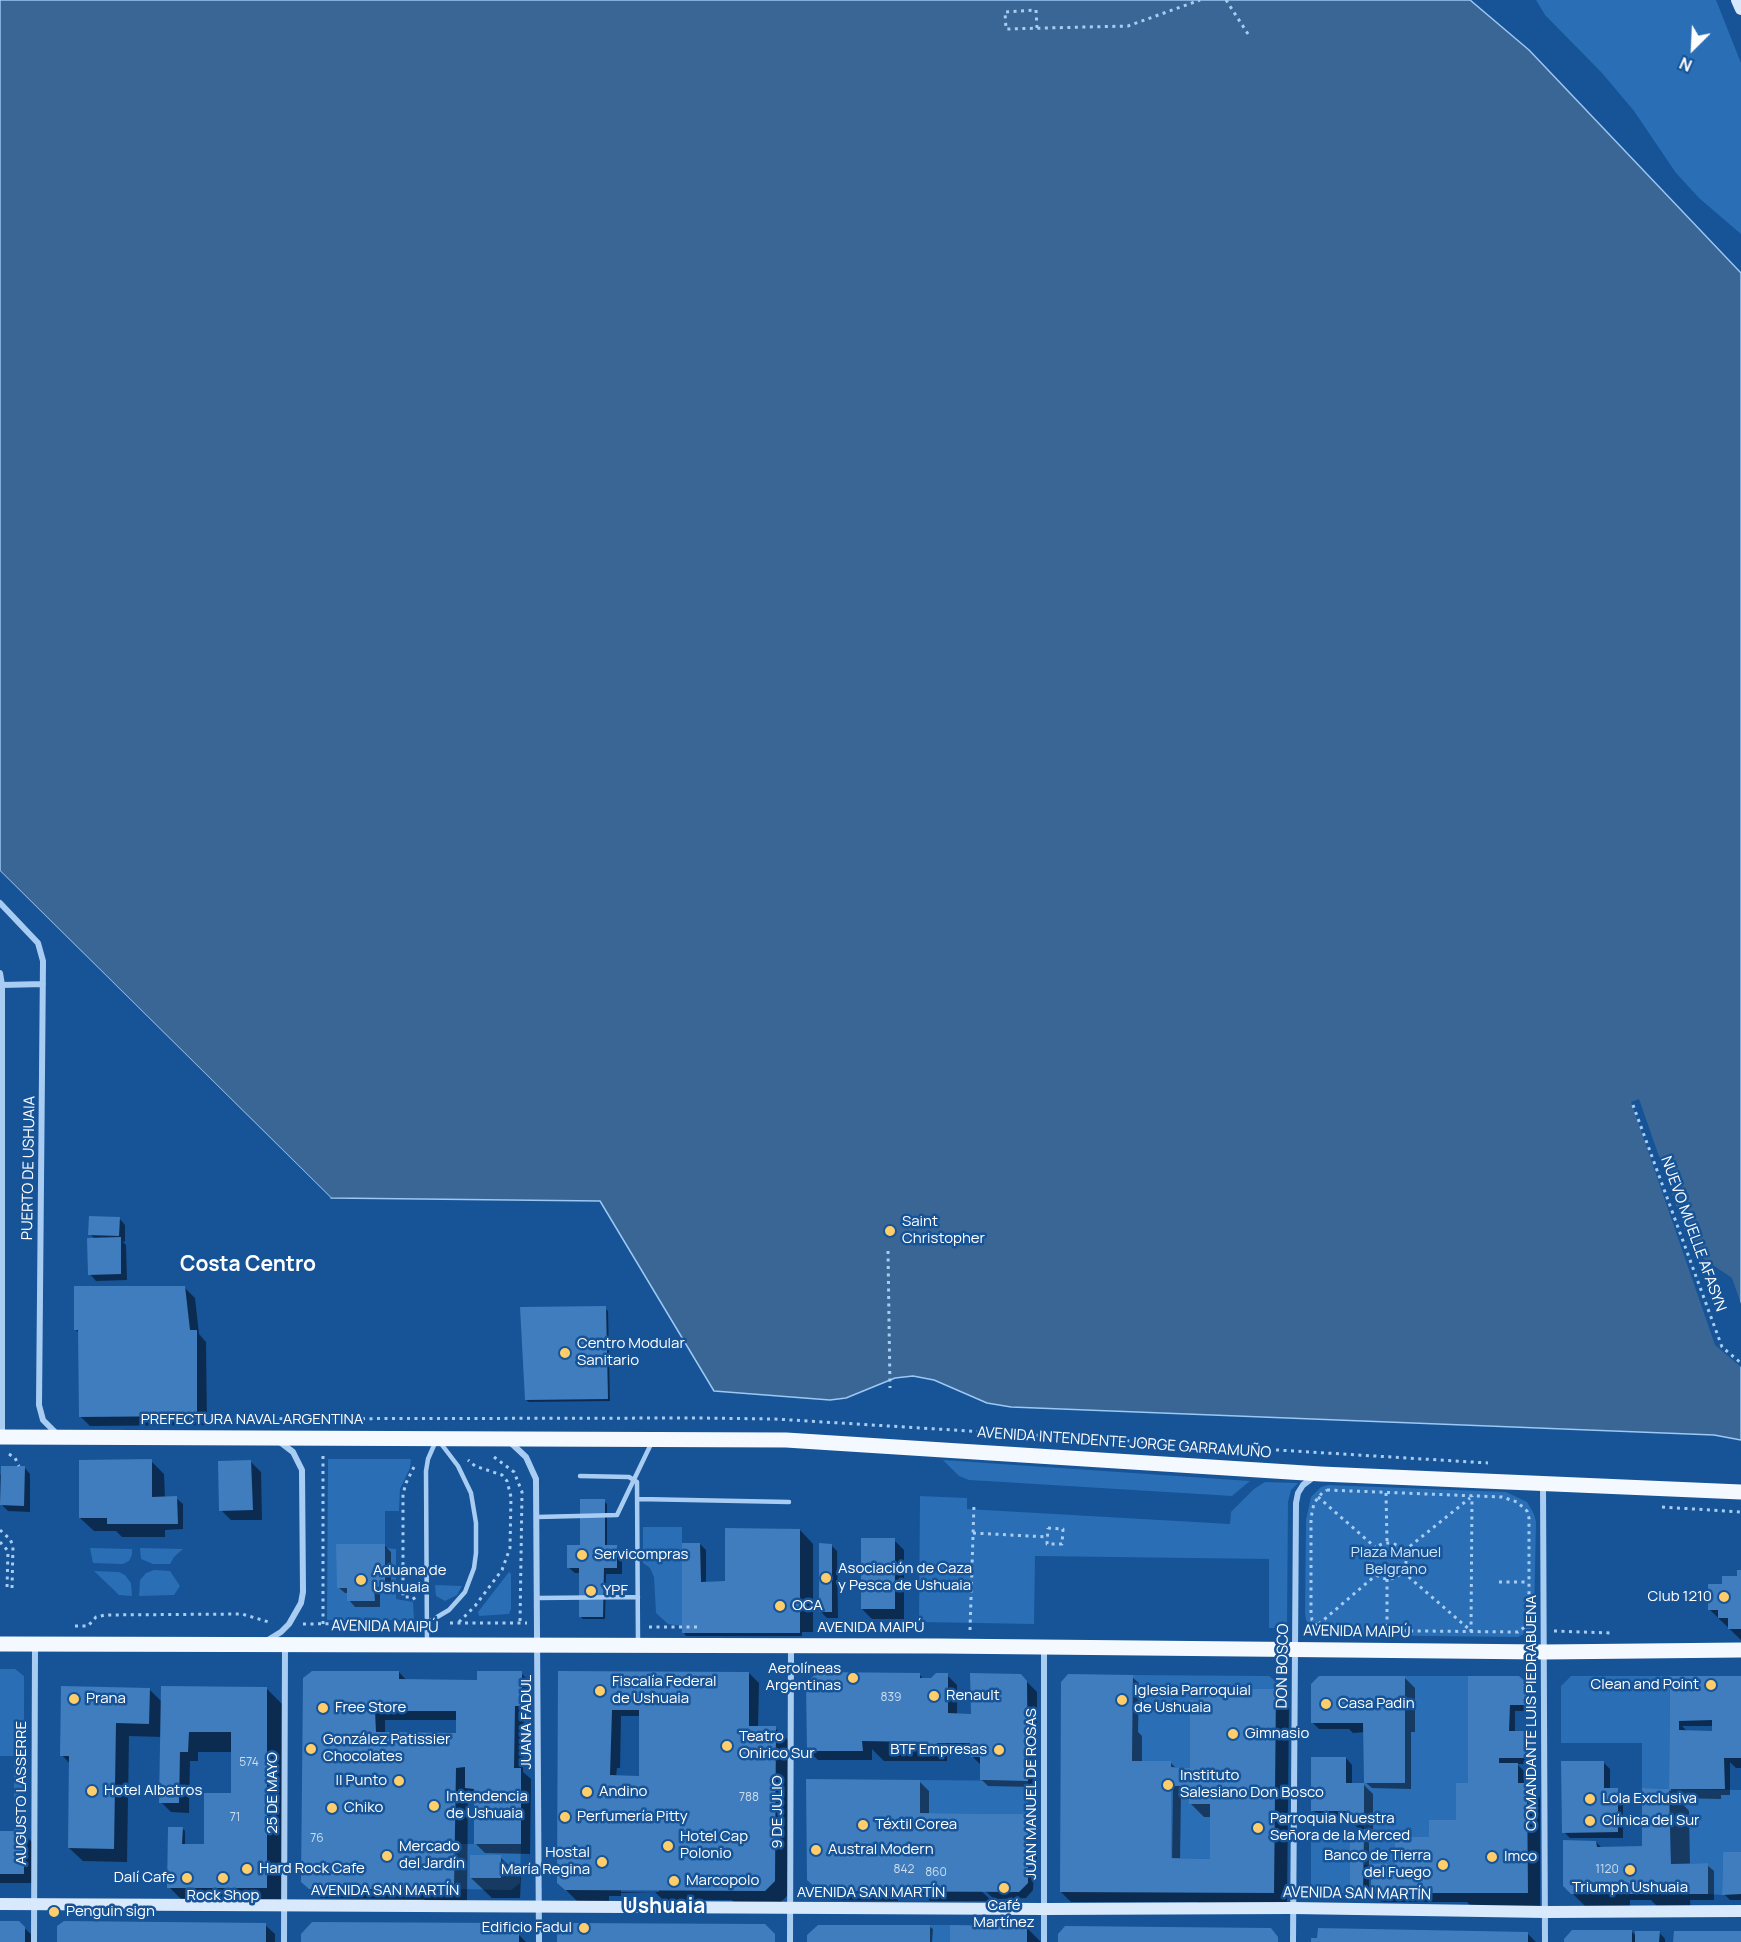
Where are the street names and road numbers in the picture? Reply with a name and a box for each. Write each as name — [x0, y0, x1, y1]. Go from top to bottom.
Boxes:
street label: PUERTO DE USHUAIA — [19, 1096, 39, 1240]
street label: NUEVO MUELLE AFASYN — [1656, 1154, 1730, 1314]
street label: PREFECTURA NAVAL ARGENTINA — [141, 1411, 363, 1429]
street label: AVENIDA INTENDENTE JORGE GARRAMUÑO — [976, 1424, 1272, 1462]
street label: COMANDANTE LUIS PIEDRABUENA — [1523, 1595, 1541, 1831]
street label: AVENIDA MAIPÚ — [331, 1617, 439, 1637]
street label: AVENIDA MAIPÚ — [817, 1619, 925, 1637]
street label: AVENIDA MAIPÚ — [1303, 1622, 1411, 1642]
street label: DON BOSCO — [1273, 1623, 1293, 1709]
street label: JUANA FADUL — [518, 1675, 536, 1769]
street label: JUAN MANUEL DE ROSAS — [1023, 1708, 1041, 1880]
street label: AUGUSTO LASSERRE — [13, 1721, 31, 1865]
street label: 25 DE MAYO — [264, 1752, 282, 1834]
street label: 9 DE JULIO — [769, 1775, 787, 1849]
street label: AVENIDA SAN MARTÍN — [311, 1882, 459, 1900]
street label: AVENIDA SAN MARTÍN — [797, 1884, 945, 1902]
street label: AVENIDA SAN MARTÍN — [1283, 1884, 1431, 1904]

